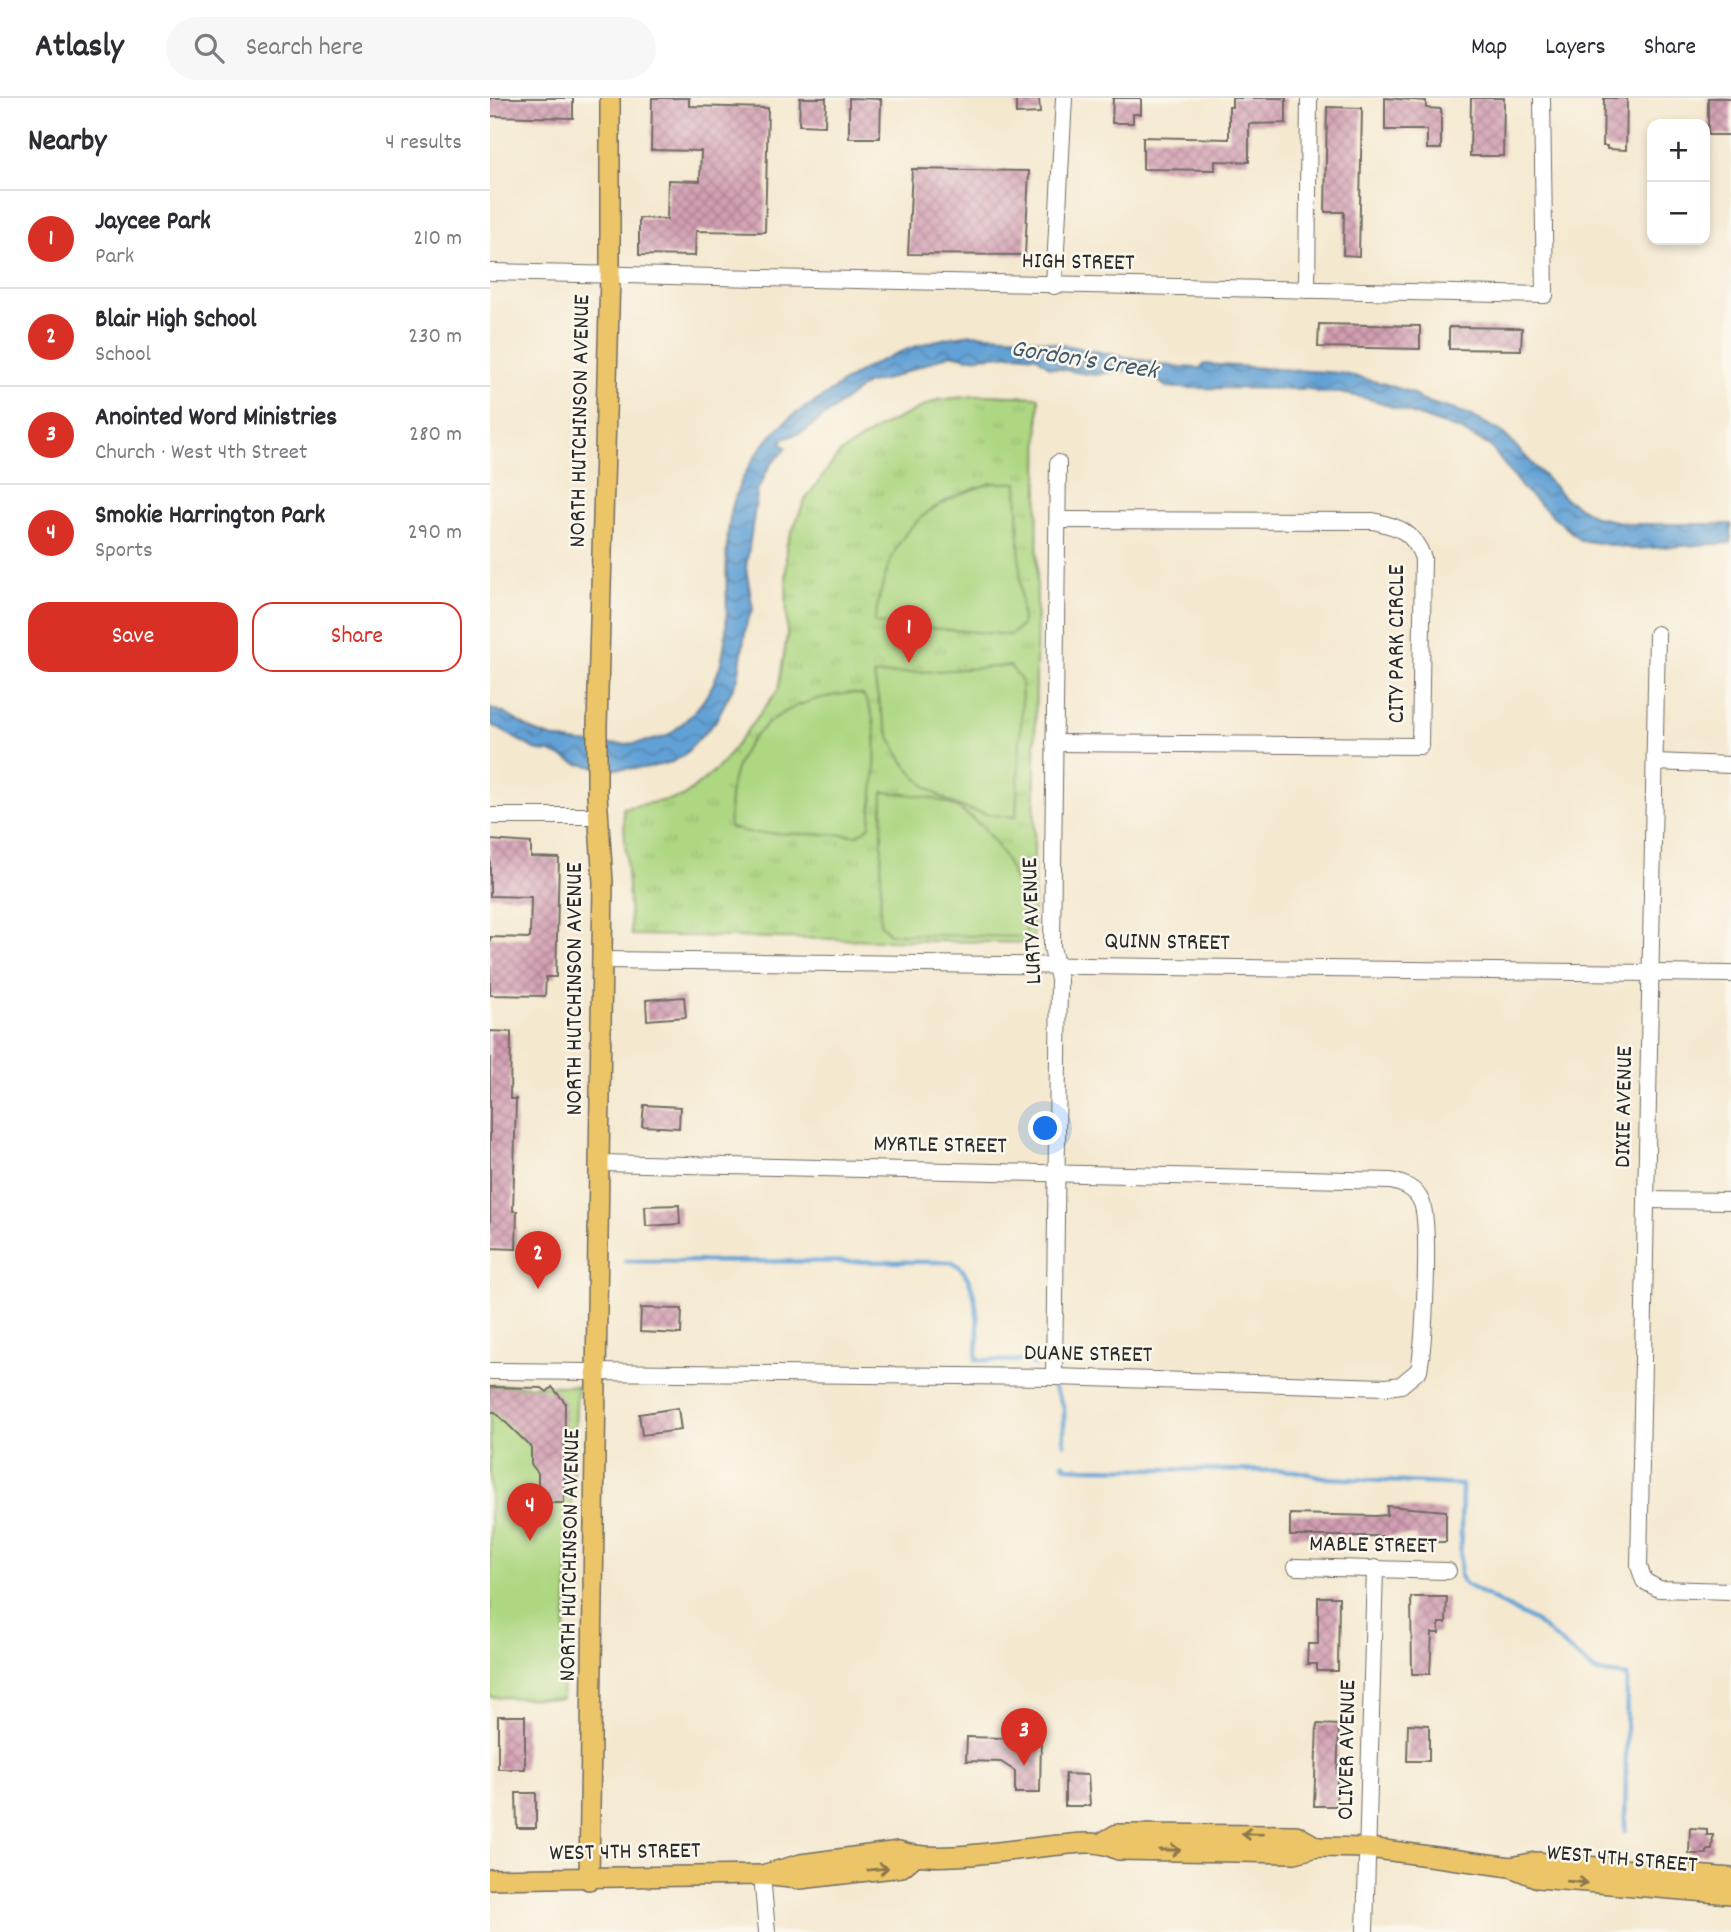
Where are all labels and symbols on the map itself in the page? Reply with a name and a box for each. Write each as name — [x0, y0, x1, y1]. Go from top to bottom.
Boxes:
street label: HIGH STREET — [1021, 245, 1135, 281]
street label: NORTH HUTCHINSON AVENUE — [562, 294, 600, 548]
water label: Gordon's Creek — [1008, 331, 1162, 391]
street label: CITY PARK CIRCLE — [1381, 564, 1415, 724]
pin: 1 — [886, 605, 932, 663]
street label: LURTY AVENUE — [1014, 857, 1052, 985]
street label: NORTH HUTCHINSON AVENUE — [559, 862, 593, 1116]
street label: QUINN STREET — [1104, 925, 1230, 961]
street label: DIXIE AVENUE — [1607, 1046, 1643, 1168]
your location — [1028, 1111, 1062, 1145]
street label: MYRTLE STREET — [873, 1128, 1007, 1164]
pin: 2 — [515, 1231, 561, 1289]
street label: DUANE STREET — [1023, 1337, 1153, 1373]
street label: NORTH HUTCHINSON AVENUE — [552, 1428, 590, 1682]
pin: 4 — [507, 1483, 553, 1541]
street label: MABLE STREET — [1309, 1528, 1438, 1564]
street label: OLIVER AVENUE — [1330, 1679, 1366, 1821]
pin: 3 — [1001, 1708, 1047, 1766]
one-way arrow — [1241, 1827, 1264, 1841]
street label: WEST 4TH STREET — [549, 1835, 701, 1871]
street label: WEST 4TH STREET — [1545, 1836, 1699, 1884]
one-way arrow — [1158, 1843, 1181, 1857]
one-way arrow — [866, 1862, 889, 1875]
one-way arrow — [1565, 1876, 1588, 1889]

